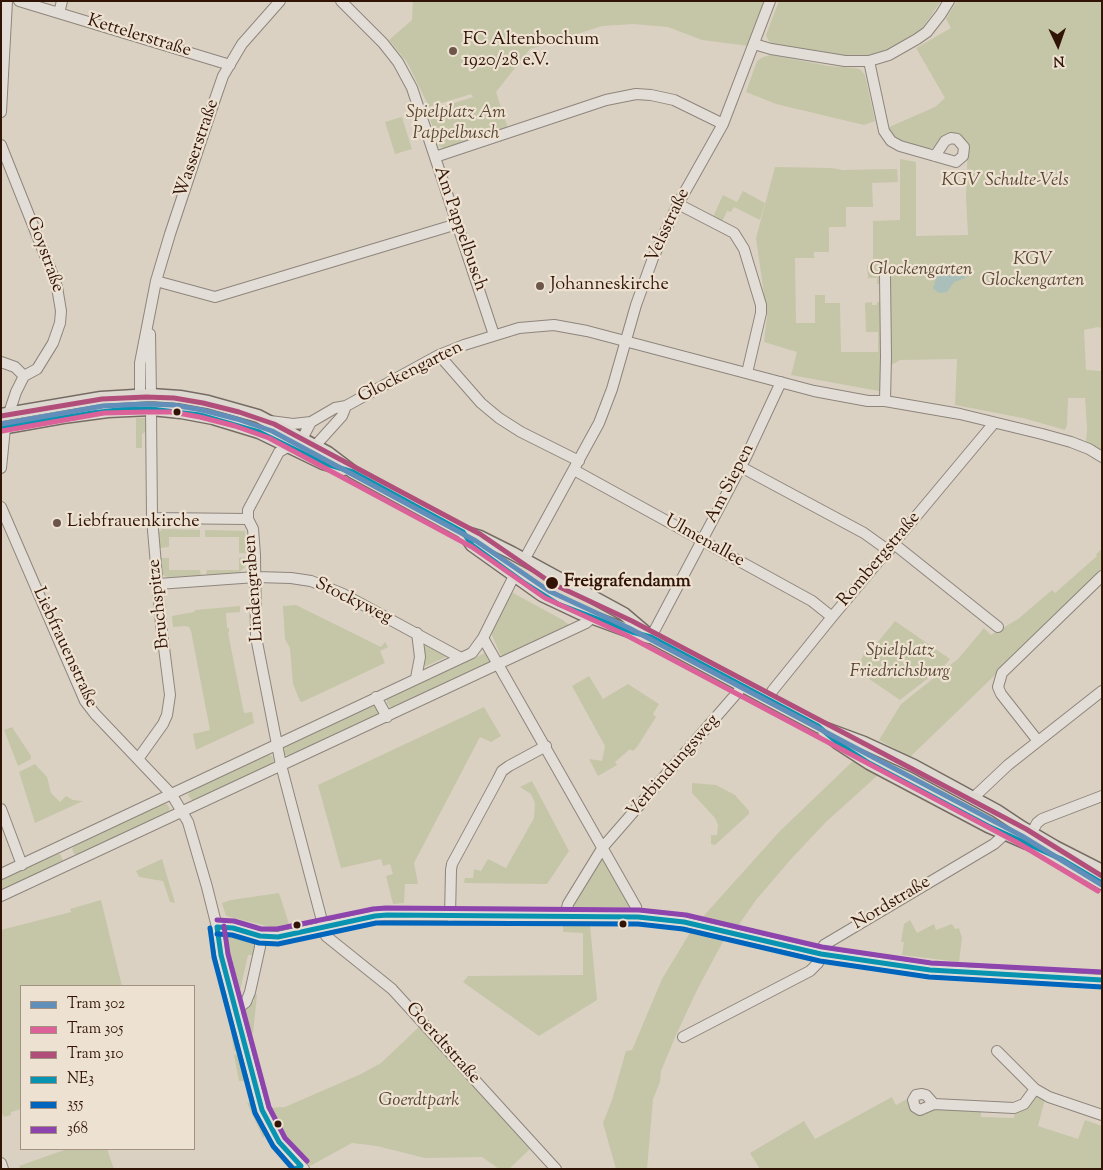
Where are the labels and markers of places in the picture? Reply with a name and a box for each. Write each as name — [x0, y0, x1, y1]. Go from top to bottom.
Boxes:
place label: FC Altenbochum 1920/28 e.V. — [463, 30, 599, 72]
marker: FC Altenbochum 1920/28 e.V. — [447, 45, 459, 57]
place label: Johanneskirche — [550, 275, 669, 297]
marker: Johanneskirche — [534, 280, 546, 292]
unlabelled marker — [172, 407, 182, 417]
place label: Liebfrauenkirche — [67, 512, 200, 534]
marker: Liebfrauenkirche — [51, 517, 63, 529]
place label: Freigrafendamm — [564, 572, 691, 594]
marker: Freigrafendamm — [544, 575, 560, 591]
unlabelled marker — [618, 919, 628, 929]
unlabelled marker — [292, 920, 302, 930]
unlabelled marker — [273, 1119, 283, 1129]

